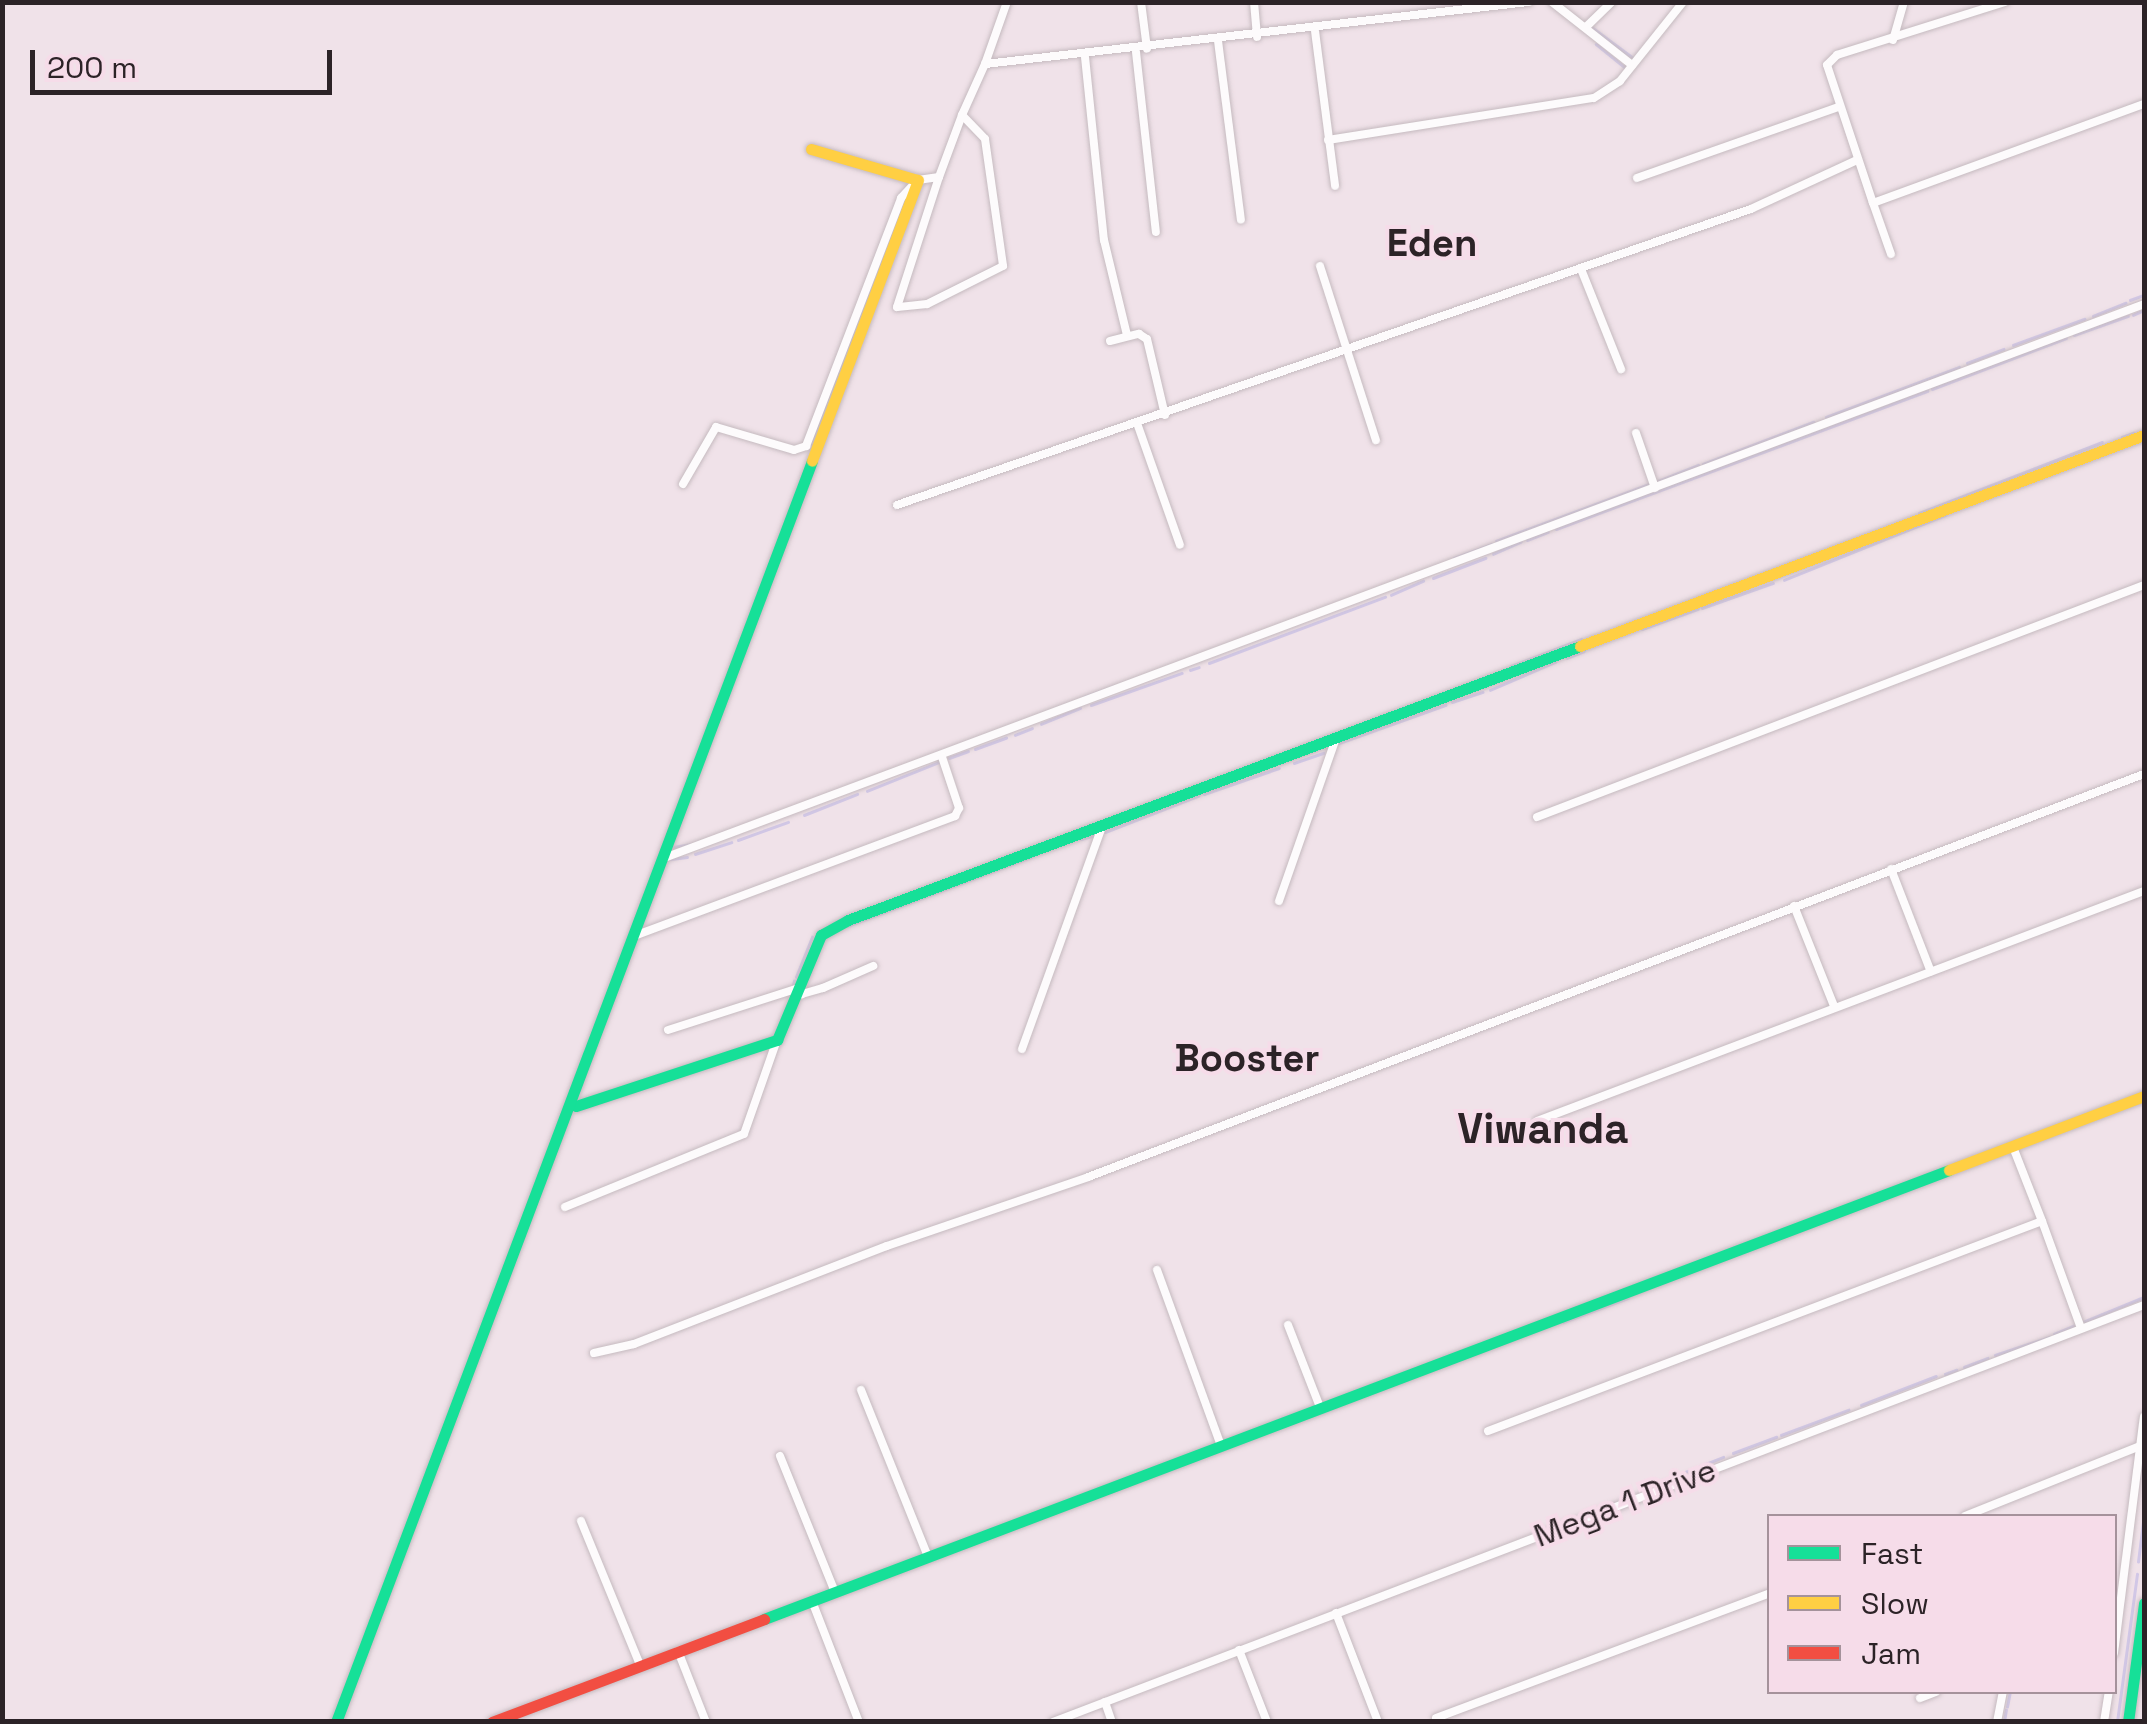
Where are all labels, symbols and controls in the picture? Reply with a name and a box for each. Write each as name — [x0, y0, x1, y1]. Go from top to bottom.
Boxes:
scale bar — [35, 30, 338, 92]
text: 200 m — [47, 48, 137, 87]
district label: Eden — [1387, 221, 1477, 267]
district label: Booster — [1175, 1036, 1319, 1082]
district label: Viwanda — [1457, 1104, 1629, 1154]
street label: Mega 1 Drive — [1528, 1451, 1722, 1555]
legend — [1767, 1514, 2117, 1694]
text: Fast — [1861, 1534, 1923, 1573]
text: Slow — [1861, 1584, 1929, 1623]
text: Jam — [1861, 1634, 1921, 1673]

